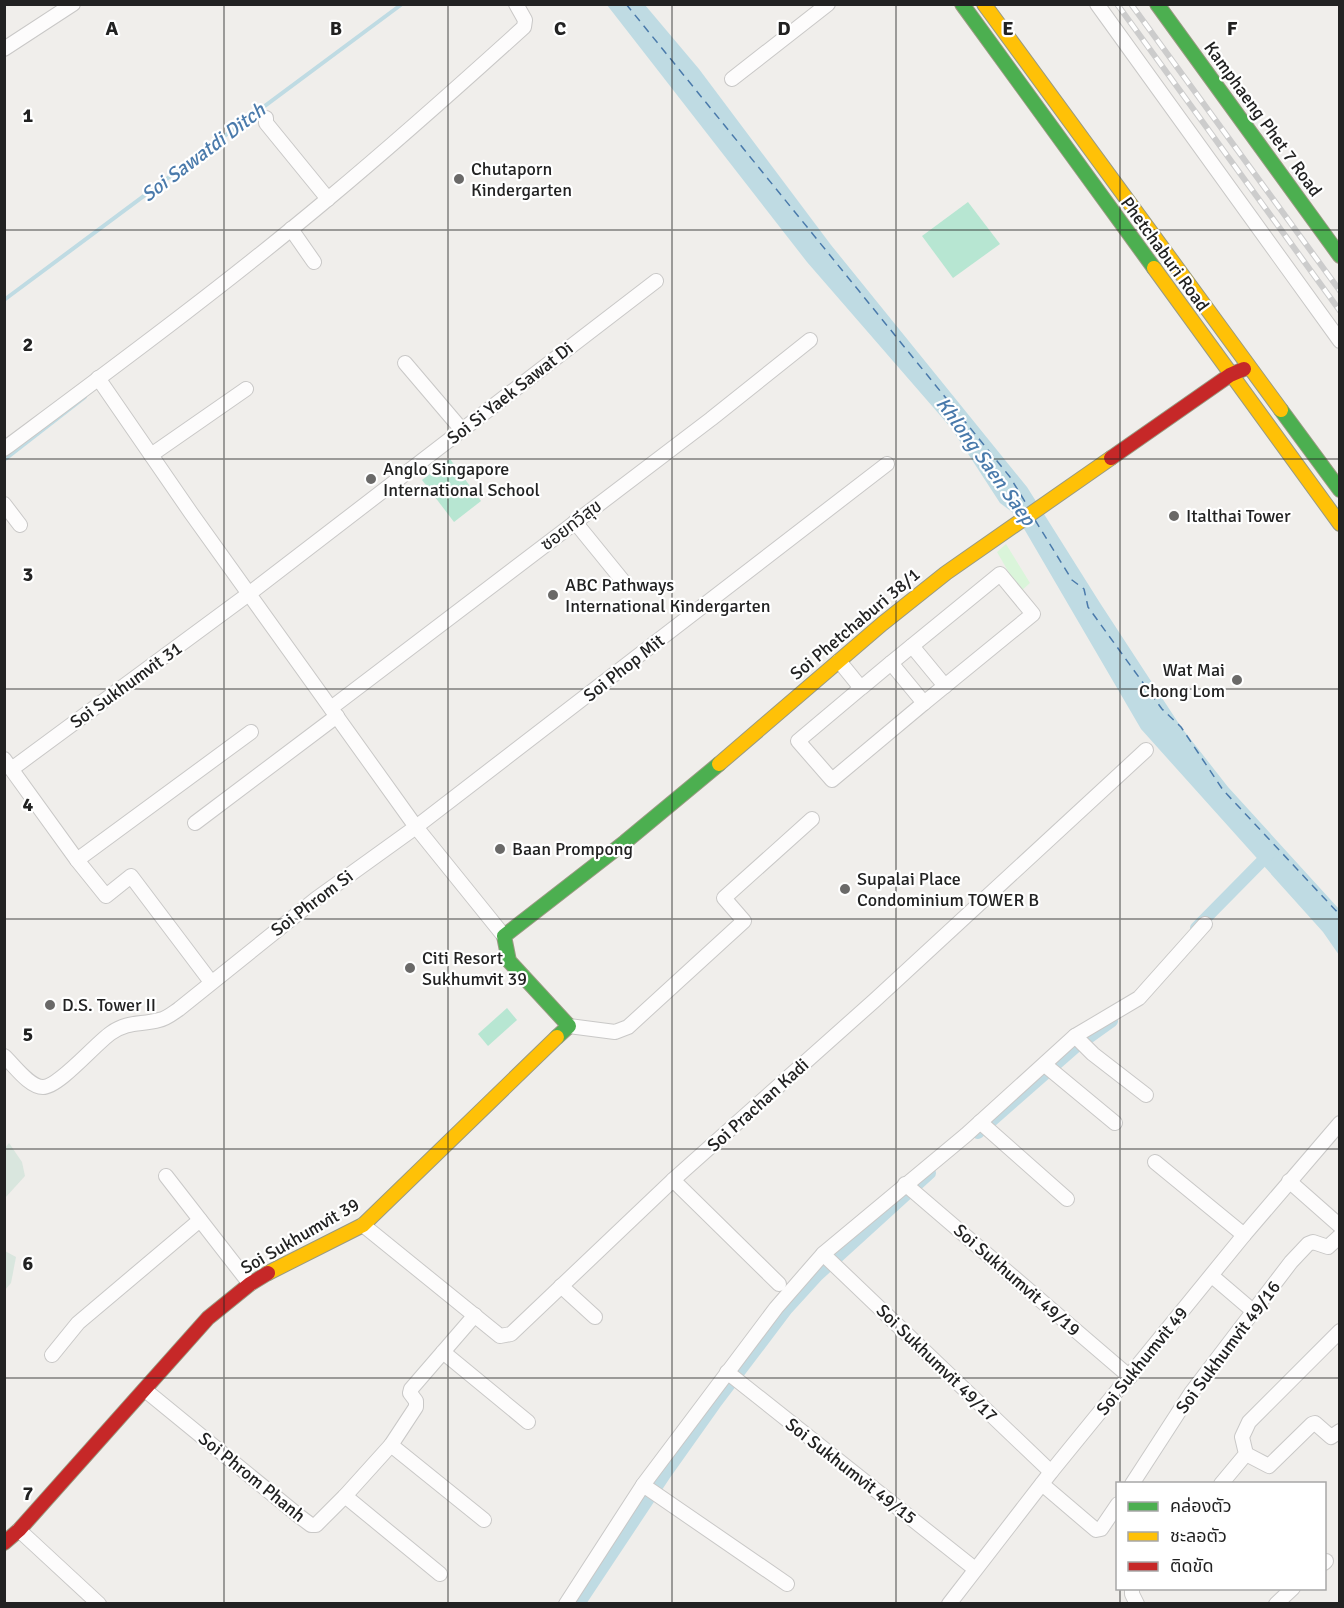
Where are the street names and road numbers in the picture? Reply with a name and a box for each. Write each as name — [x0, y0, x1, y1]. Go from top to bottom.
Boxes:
street label: Kamphaeng Phet 7 Road — [1199, 37, 1327, 201]
street label: Phetchaburi Road — [1116, 192, 1214, 316]
street label: Soi Si Yaek Sawat Di — [443, 337, 577, 449]
street label: ซอยทวีสุข — [536, 495, 606, 555]
street label: Soi Phetchaburi 38/1 — [786, 563, 924, 685]
street label: Soi Phop Mit — [579, 630, 669, 706]
street label: Soi Sukhumvit 31 — [66, 637, 186, 733]
street label: Soi Phrom Si — [267, 865, 357, 941]
street label: Soi Prachan Kadi — [703, 1054, 813, 1156]
street label: Soi Sukhumvit 39 — [237, 1193, 363, 1279]
street label: Soi Sukhumvit 49/19 — [949, 1219, 1085, 1341]
street label: Soi Sukhumvit 49/16 — [1171, 1276, 1285, 1418]
street label: Soi Sukhumvit 49/17 — [872, 1299, 1002, 1427]
street label: Soi Sukhumvit 49 — [1092, 1302, 1192, 1420]
street label: Soi Sukhumvit 49/15 — [781, 1413, 921, 1529]
street label: Soi Phrom Phanh — [194, 1427, 310, 1527]

